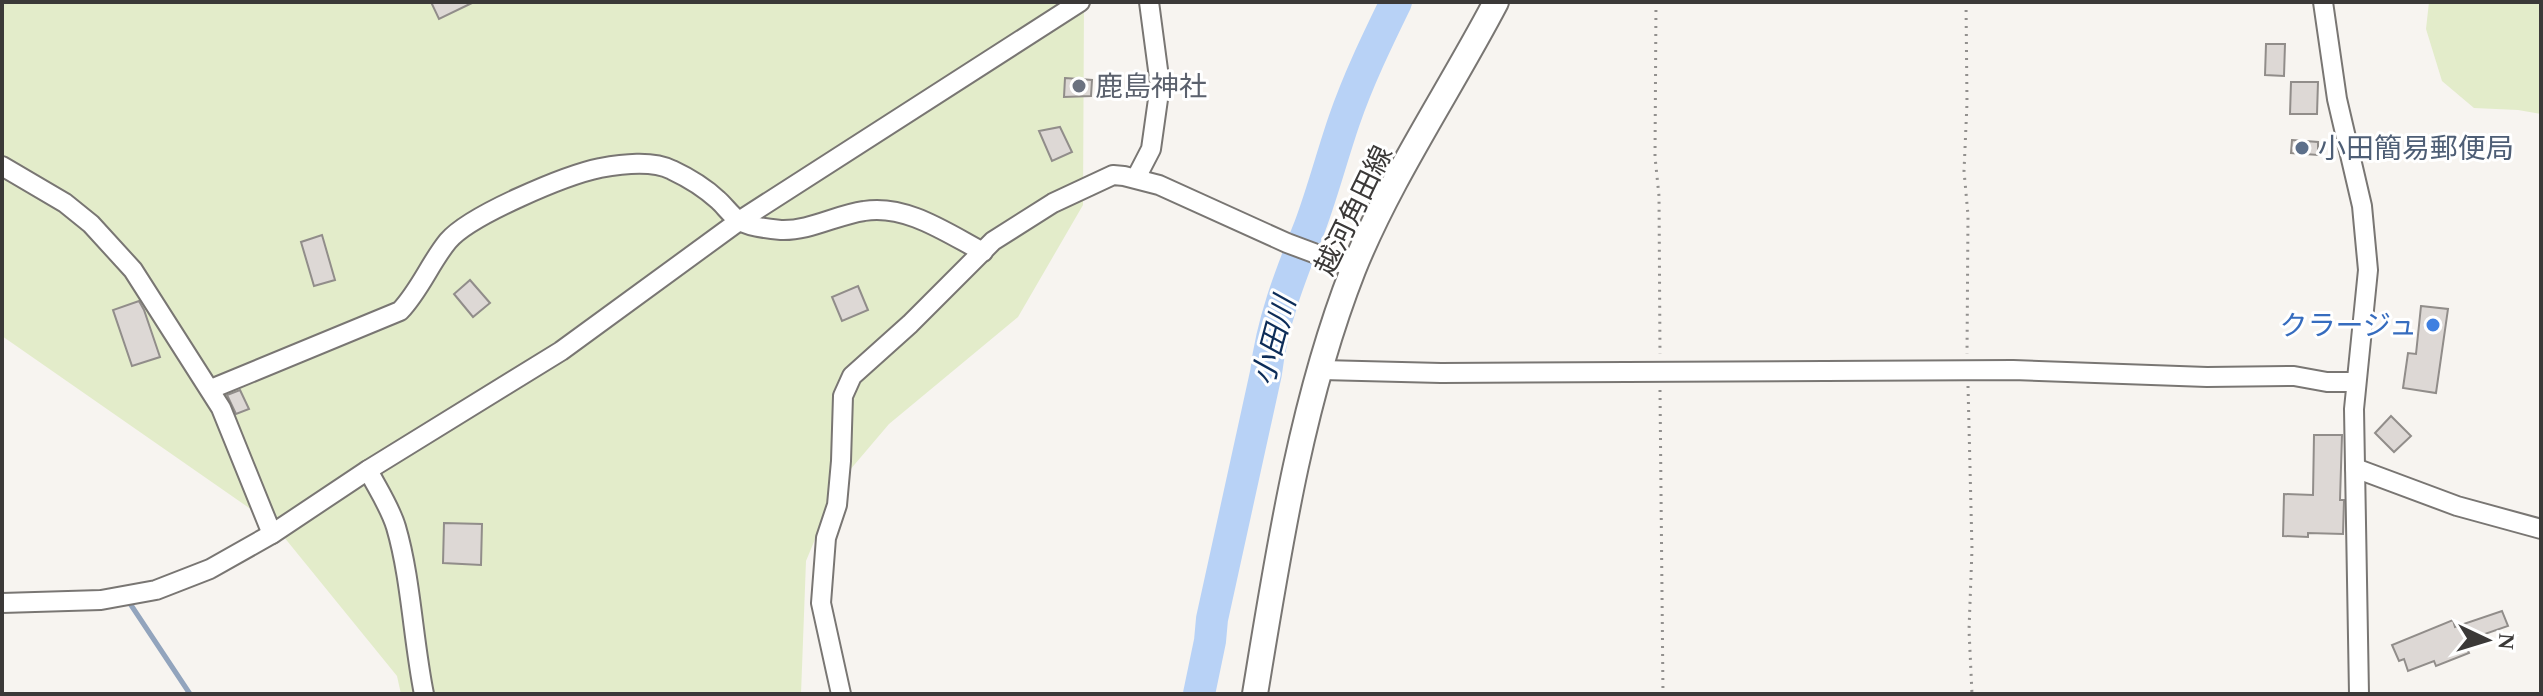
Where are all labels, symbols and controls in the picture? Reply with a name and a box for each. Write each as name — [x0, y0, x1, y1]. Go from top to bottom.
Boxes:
place label: 鹿島神社 — [1095, 71, 1207, 102]
marker: 鹿島神社 — [1070, 77, 1088, 95]
place label: 小田簡易郵便局 — [2318, 133, 2514, 164]
marker: 小田簡易郵便局 — [2293, 139, 2311, 157]
street label: 越河角田線 — [1309, 141, 1398, 280]
water label: 小田川 — [1246, 290, 1302, 389]
place label: クラージュ — [2280, 310, 2417, 341]
marker: クラージュ — [2424, 316, 2442, 334]
north arrow — [2447, 600, 2527, 680]
text: N — [2493, 633, 2519, 650]

